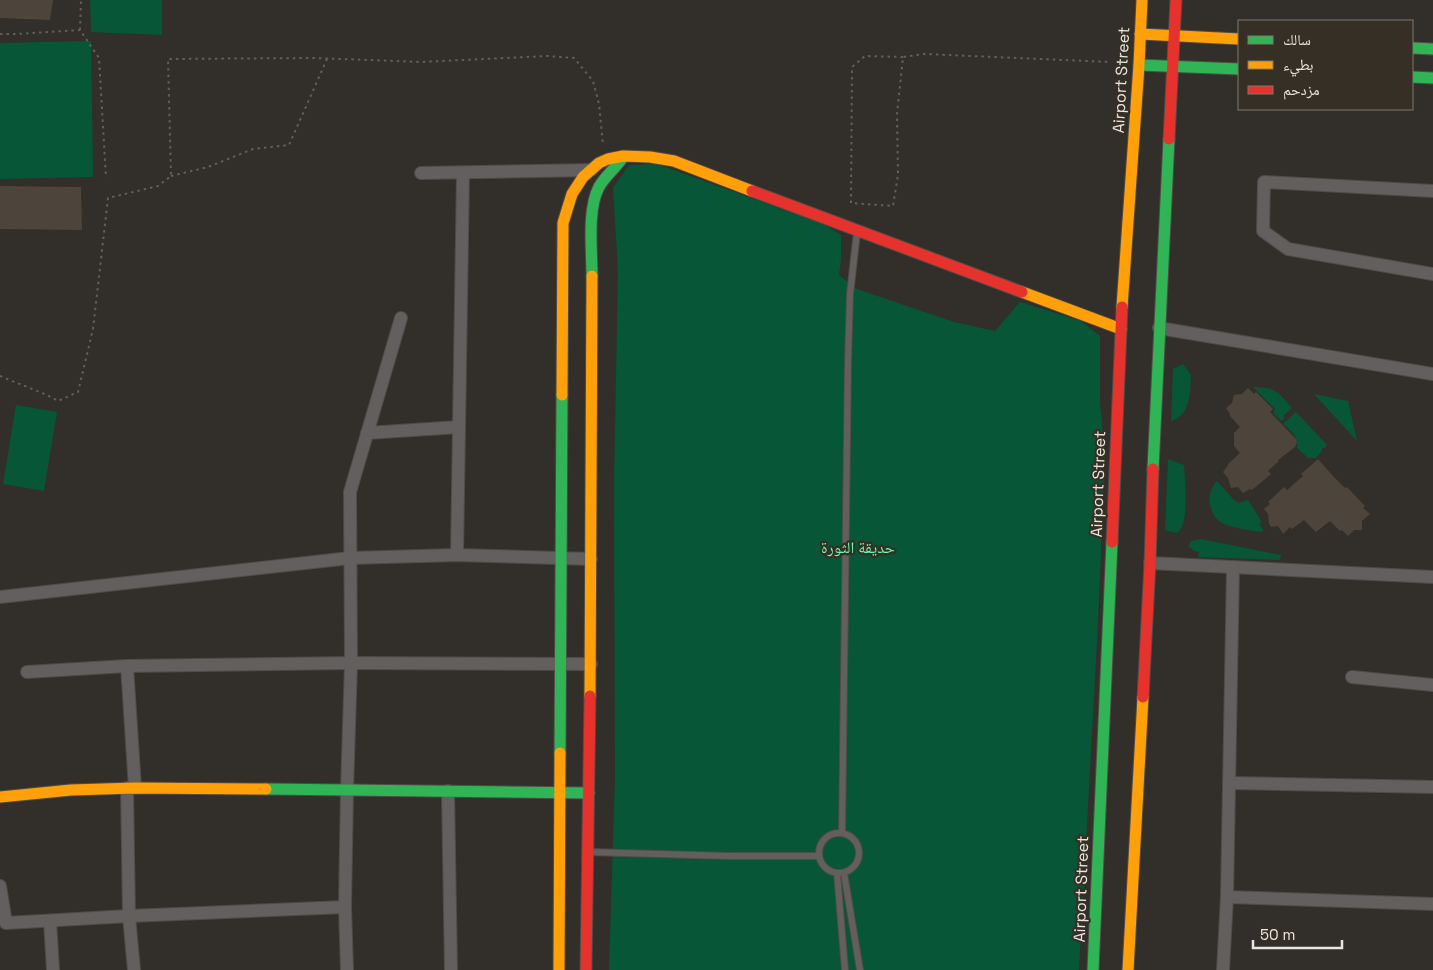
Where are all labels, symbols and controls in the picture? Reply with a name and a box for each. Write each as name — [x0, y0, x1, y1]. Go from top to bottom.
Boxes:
legend — [1238, 20, 1413, 110]
street label: Airport Street — [1108, 26, 1134, 134]
text: سالك — [1283, 30, 1311, 49]
text: بطيء — [1283, 55, 1313, 77]
text: مزدحم — [1283, 80, 1320, 100]
street label: Airport Street — [1086, 430, 1110, 538]
park label: حديقة الثورة — [821, 537, 895, 558]
street label: Airport Street — [1069, 835, 1093, 943]
scale bar — [1253, 918, 1342, 950]
text: 50 m — [1260, 925, 1295, 944]

